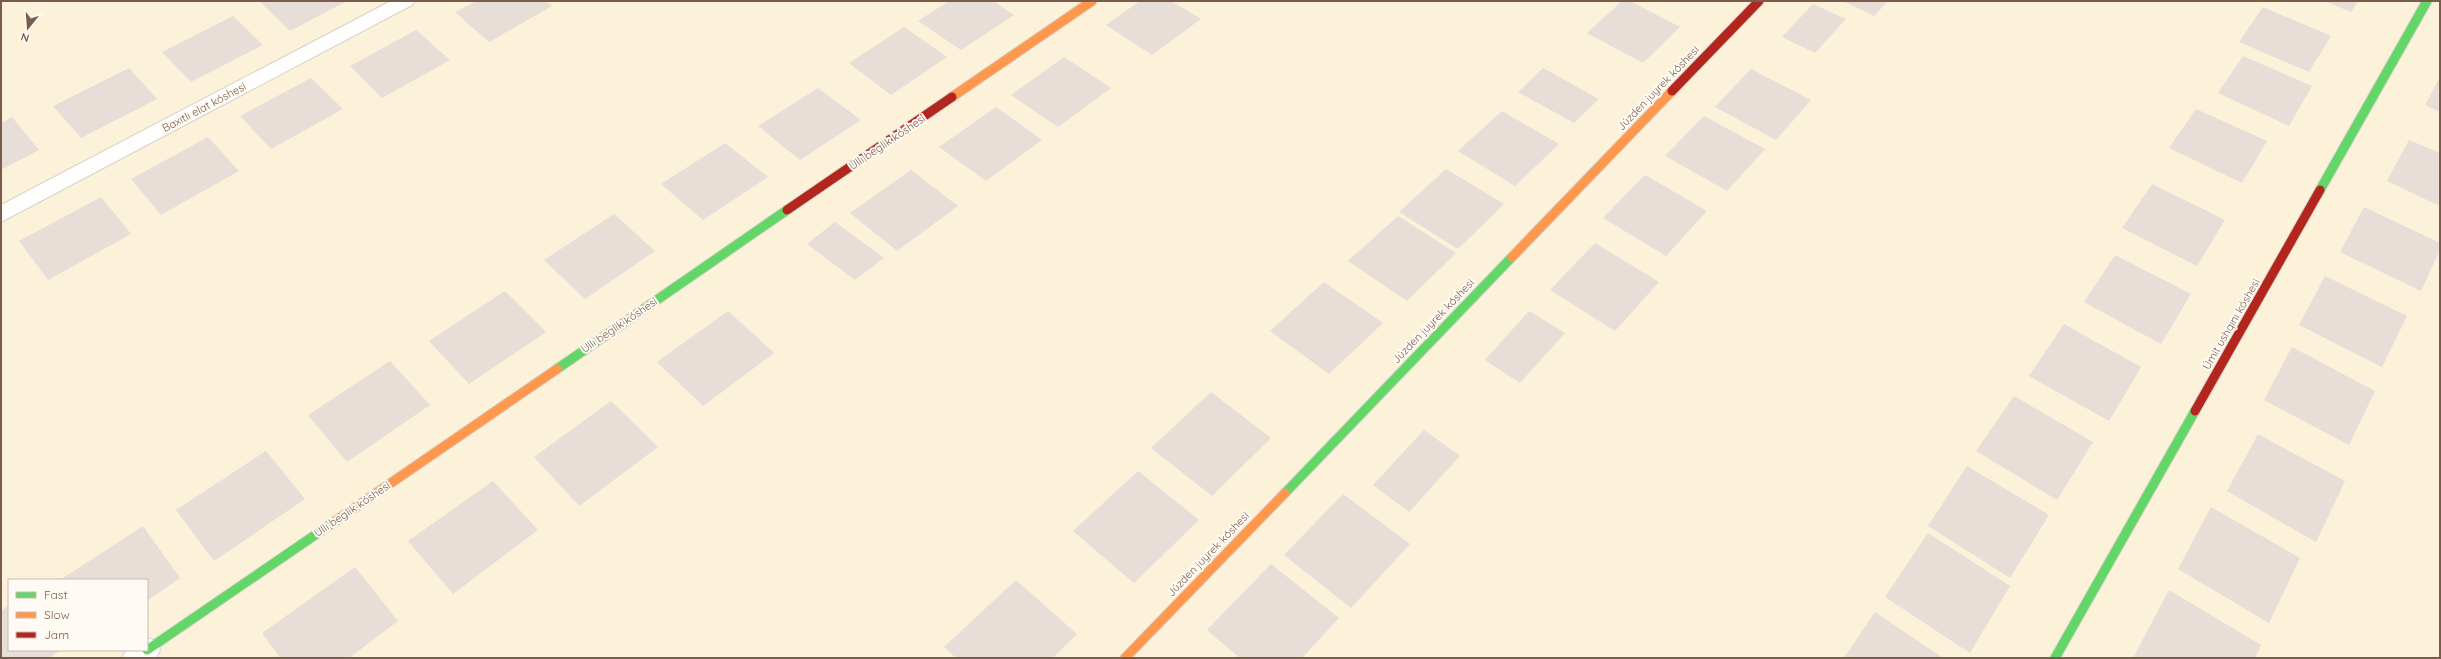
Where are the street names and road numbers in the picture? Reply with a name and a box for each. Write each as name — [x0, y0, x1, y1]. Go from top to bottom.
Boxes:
street label: Júzden juyrek kóshesi — [1614, 43, 1702, 133]
street label: Baxıtlı elat kóshesi — [160, 79, 248, 135]
street label: Ullı beglik kóshesi — [846, 111, 928, 173]
street label: Júzden juyrek kóshesi — [1389, 276, 1477, 366]
street label: Úmit ushqını kóshesi — [2199, 276, 2263, 372]
street label: Ullı beglik kóshesi — [578, 294, 660, 356]
street label: Ullı beglik kóshesi — [311, 478, 393, 540]
street label: Júzden juyrek kóshesi — [1164, 509, 1252, 599]

